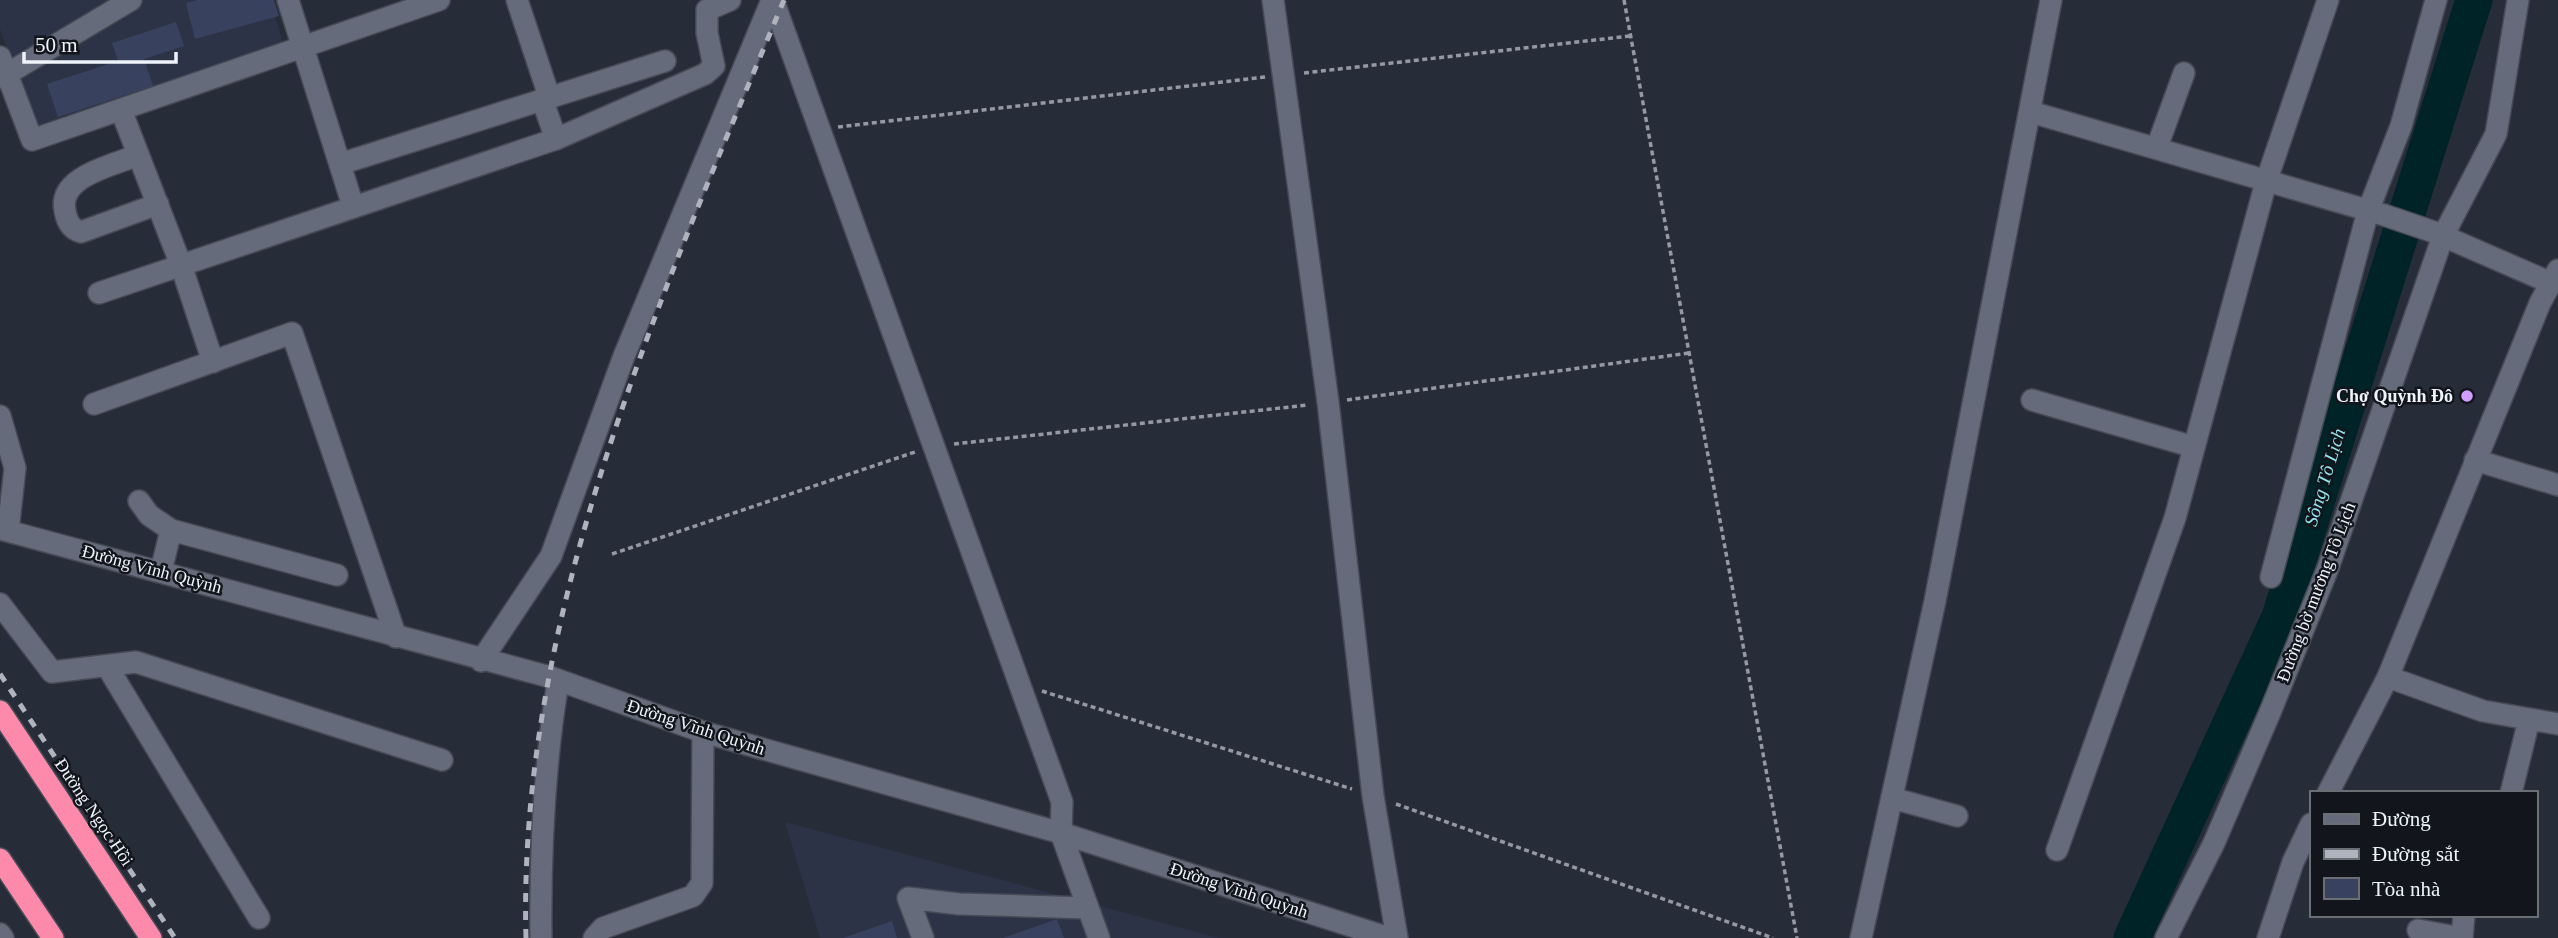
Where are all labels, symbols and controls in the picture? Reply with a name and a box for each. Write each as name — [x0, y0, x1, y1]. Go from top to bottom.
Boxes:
scale bar — [24, 21, 177, 65]
text: 50 m — [35, 33, 78, 57]
place label: Chợ Quỳnh Đô — [2336, 386, 2453, 406]
marker: Chợ Quỳnh Đô — [2459, 388, 2475, 404]
water label: Sông Tô Lịch — [2300, 426, 2349, 529]
street label: Đường bờ mương Tô Lịch — [2272, 499, 2360, 685]
street label: Đường Vĩnh Quỳnh — [80, 541, 224, 597]
street label: Đường Vĩnh Quỳnh — [624, 695, 768, 759]
street label: Đường Ngọc Hồi — [51, 754, 137, 870]
legend — [2310, 791, 2537, 917]
text: Đường — [2372, 807, 2431, 831]
text: Đường sắt — [2372, 842, 2459, 866]
street label: Đường Vĩnh Quỳnh — [1167, 858, 1311, 922]
text: Tòa nhà — [2372, 877, 2441, 901]

